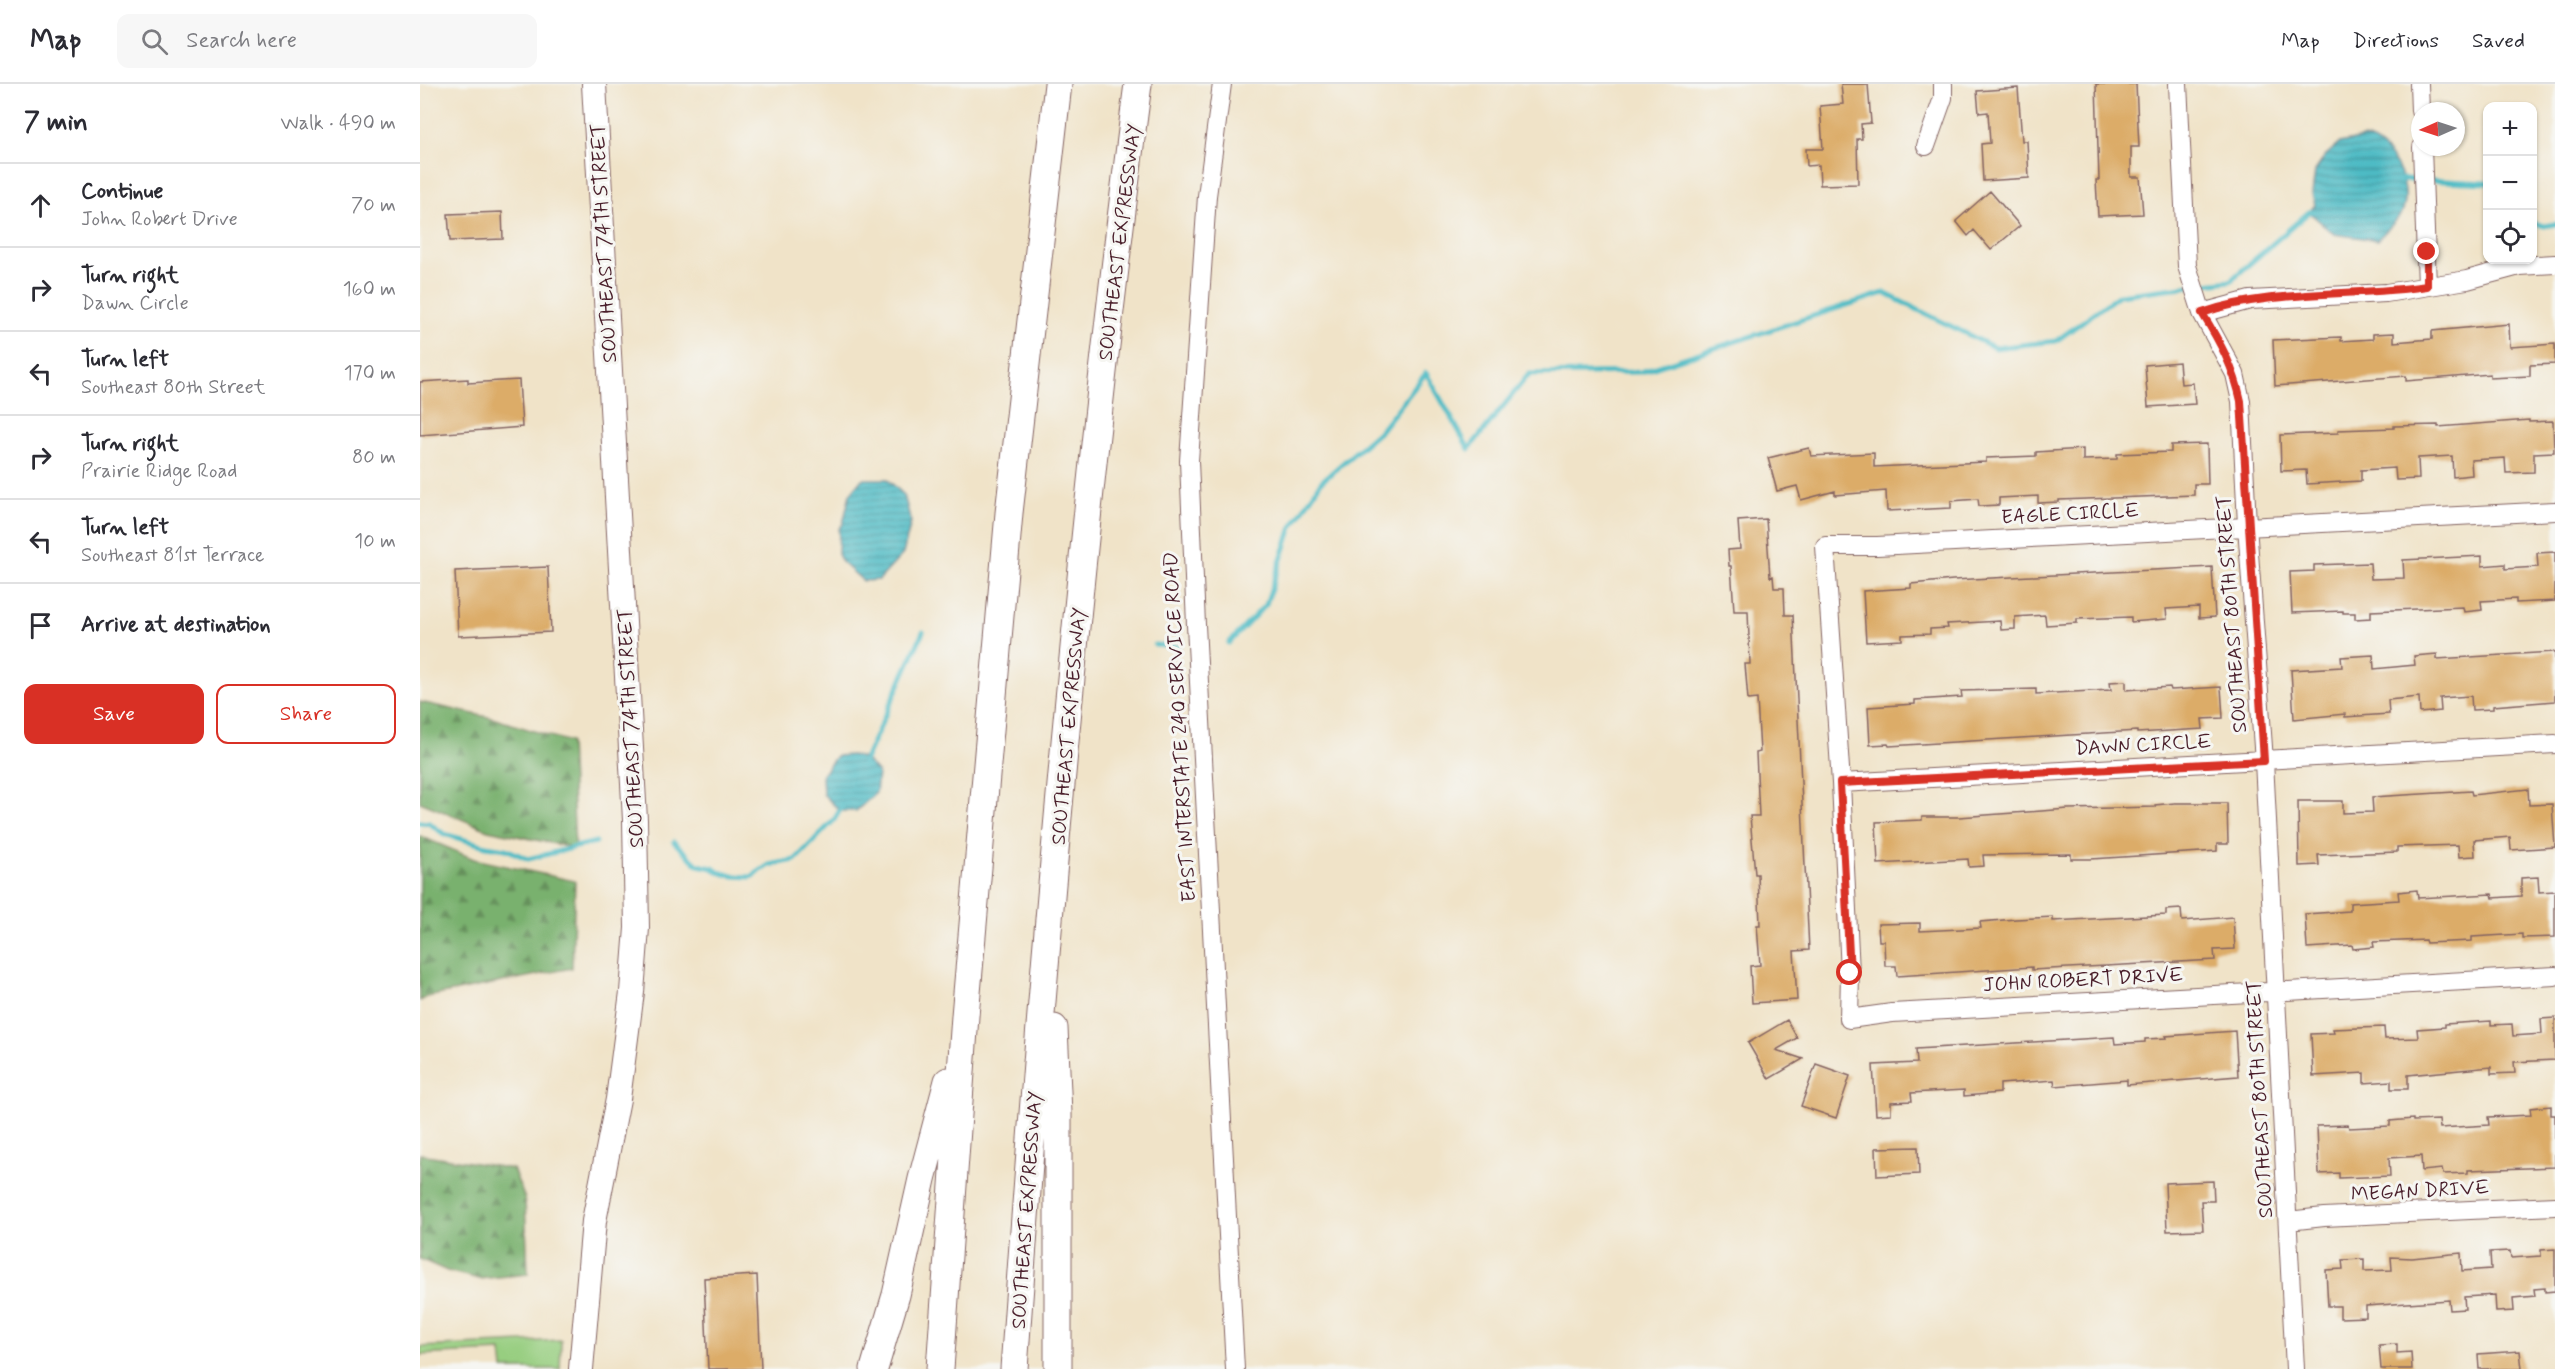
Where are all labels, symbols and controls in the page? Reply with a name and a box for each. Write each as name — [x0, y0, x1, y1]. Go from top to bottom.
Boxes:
search box — [117, 14, 537, 68]
text: Map — [30, 23, 81, 60]
icon: search — [138, 25, 171, 58]
text: Search here — [186, 27, 297, 55]
text: Map — [2281, 27, 2320, 55]
text: Directions — [2353, 27, 2439, 55]
text: Saved — [2472, 27, 2525, 55]
north arrow — [2411, 102, 2465, 156]
map controls — [2483, 102, 2537, 264]
button: + — [2483, 102, 2537, 156]
text: 7 min — [24, 106, 88, 140]
text: Walk · 490 m — [281, 110, 396, 137]
street label: SOUTHEAST 74TH STREET — [585, 122, 624, 364]
street label: SOUTHEAST EXPRESSWAY — [1093, 122, 1148, 362]
button: − — [2483, 156, 2537, 210]
text: Continue — [81, 178, 163, 206]
icon: ahead — [24, 189, 57, 222]
text: 70 m — [351, 192, 396, 219]
text: John Robert Drive — [81, 206, 238, 233]
button: locate — [2483, 210, 2537, 264]
route end — [2413, 238, 2439, 264]
text: Turn right — [81, 262, 179, 290]
icon: right — [24, 273, 57, 306]
text: 160 m — [343, 276, 396, 303]
text: Dawn Circle — [81, 290, 189, 317]
text: Turn left — [81, 346, 169, 374]
icon: left — [24, 357, 57, 390]
text: 170 m — [344, 360, 396, 387]
text: Southeast 80th Street — [81, 374, 266, 401]
text: Turn right — [81, 430, 179, 458]
icon: right — [24, 441, 57, 474]
text: 80 m — [352, 444, 396, 471]
text: Prairie Ridge Road — [81, 458, 237, 485]
street label: SOUTHEAST 80TH STREET — [2211, 494, 2254, 734]
street label: EAGLE CIRCLE — [2001, 497, 2140, 532]
text: Turn left — [81, 514, 169, 542]
icon: left — [24, 525, 57, 558]
text: 10 m — [354, 528, 396, 555]
text: Southeast 81st Terrace — [81, 542, 265, 569]
street label: EAST INTERSTATE 240 SERVICE ROAD — [1158, 551, 1203, 903]
street label: SOUTHEAST EXPRESSWAY — [1046, 606, 1093, 846]
street label: SOUTHEAST 74TH STREET — [612, 607, 651, 849]
icon: arrive — [24, 609, 57, 642]
text: Arrive at destination — [81, 611, 271, 639]
button: Save — [24, 684, 204, 744]
button: Share — [216, 684, 396, 744]
street label: DAWN CIRCLE — [2074, 728, 2212, 763]
route start — [1836, 959, 1862, 985]
street label: JOHN ROBERT DRIVE — [1982, 962, 2184, 999]
street label: SOUTHEAST 80TH STREET — [2241, 979, 2280, 1219]
street label: SOUTHEAST EXPRESSWAY — [1006, 1090, 1049, 1330]
street label: MEGAN DRIVE — [2350, 1174, 2490, 1209]

